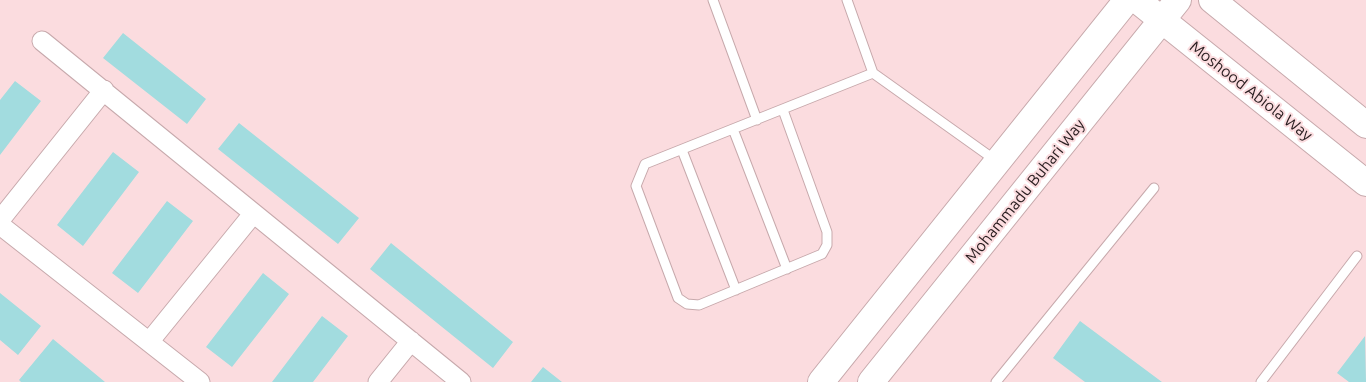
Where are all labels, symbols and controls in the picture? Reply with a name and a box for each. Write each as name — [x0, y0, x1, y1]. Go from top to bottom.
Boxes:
street label: Moshood Abiola Way — [1186, 37, 1316, 145]
street label: Mohammadu Buhari Way — [961, 115, 1089, 267]

